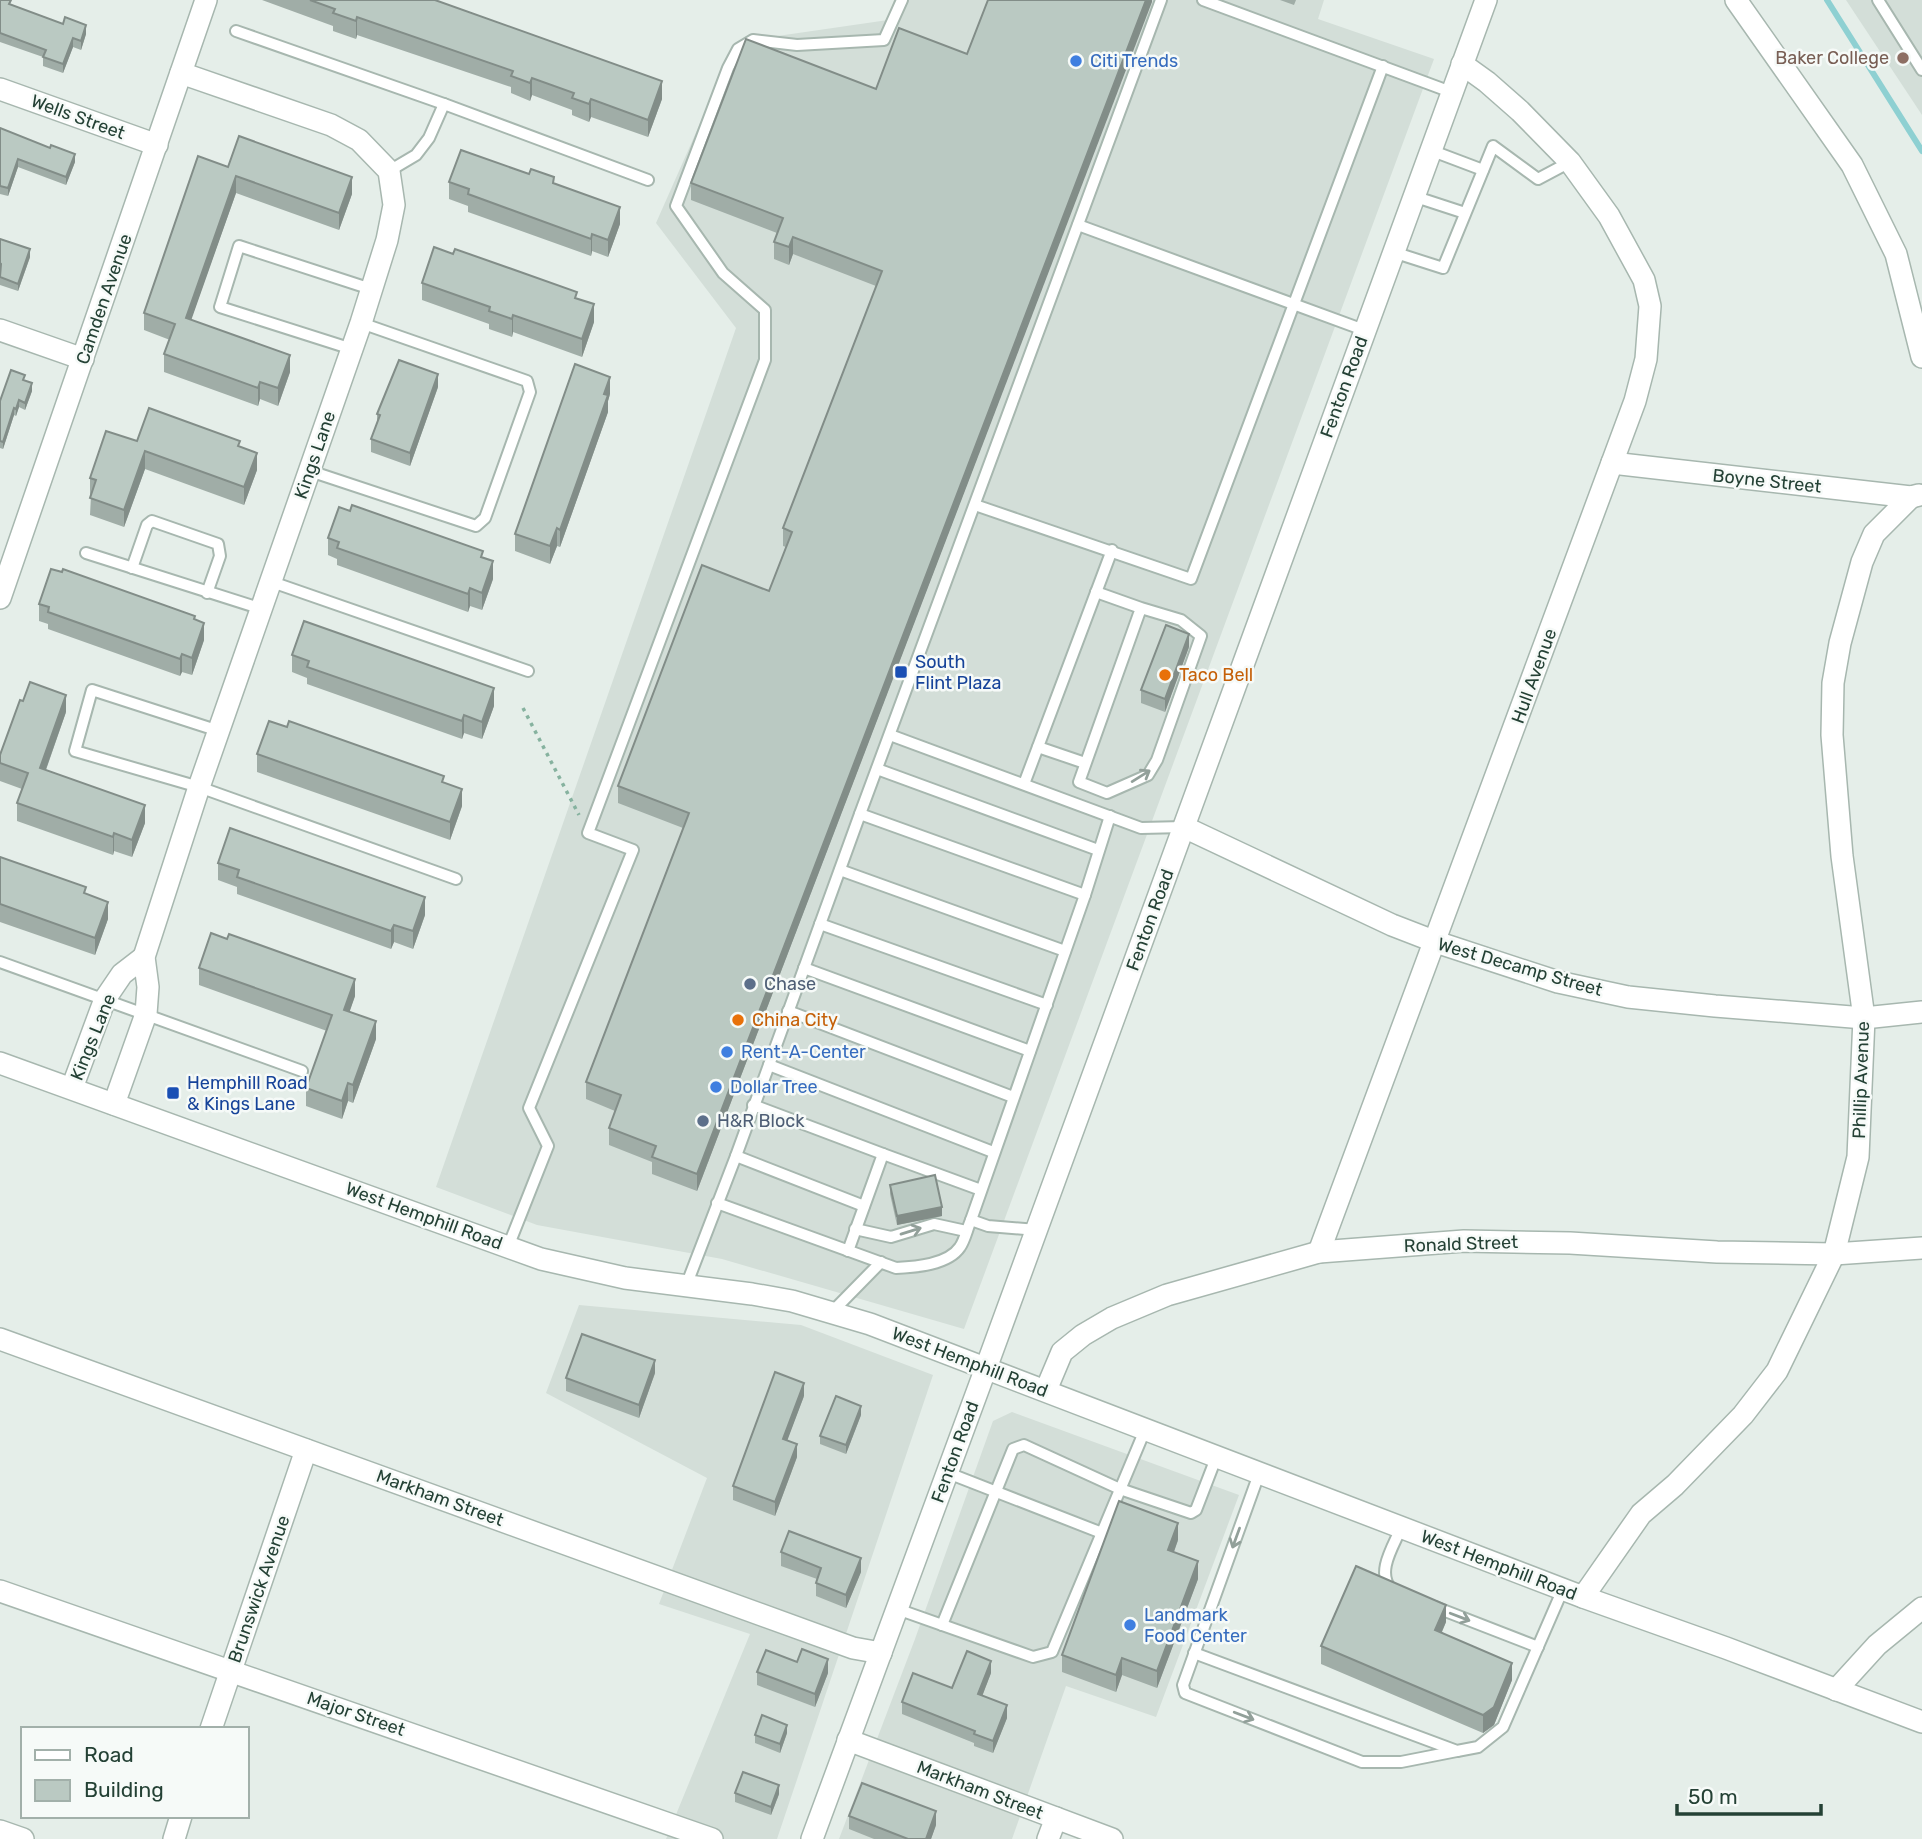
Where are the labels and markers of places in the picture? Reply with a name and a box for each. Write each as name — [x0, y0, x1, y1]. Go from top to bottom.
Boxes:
place label: Baker College — [1775, 47, 1889, 69]
place label: Citi Trends — [1090, 50, 1178, 72]
marker: Baker College — [1895, 50, 1911, 66]
marker: Citi Trends — [1068, 53, 1084, 69]
place label: South Flint Plaza — [915, 651, 1001, 694]
marker: South Flint Plaza — [893, 664, 909, 680]
place label: Taco Bell — [1179, 664, 1253, 686]
marker: Taco Bell — [1157, 667, 1173, 683]
place label: Chase — [764, 973, 816, 995]
marker: Chase — [742, 976, 758, 992]
place label: China City — [752, 1009, 838, 1031]
marker: China City — [730, 1012, 746, 1028]
place label: Rent-A-Center — [741, 1041, 866, 1063]
marker: Rent-A-Center — [719, 1044, 735, 1060]
place label: Hemphill Road & Kings Lane — [187, 1072, 308, 1115]
place label: Dollar Tree — [730, 1076, 818, 1098]
marker: Dollar Tree — [708, 1079, 724, 1095]
marker: Hemphill Road & Kings Lane — [165, 1085, 181, 1101]
place label: H&R Block — [717, 1110, 805, 1132]
marker: H&R Block — [695, 1113, 711, 1129]
place label: Landmark Food Center — [1144, 1604, 1247, 1647]
marker: Landmark Food Center — [1122, 1617, 1138, 1633]

